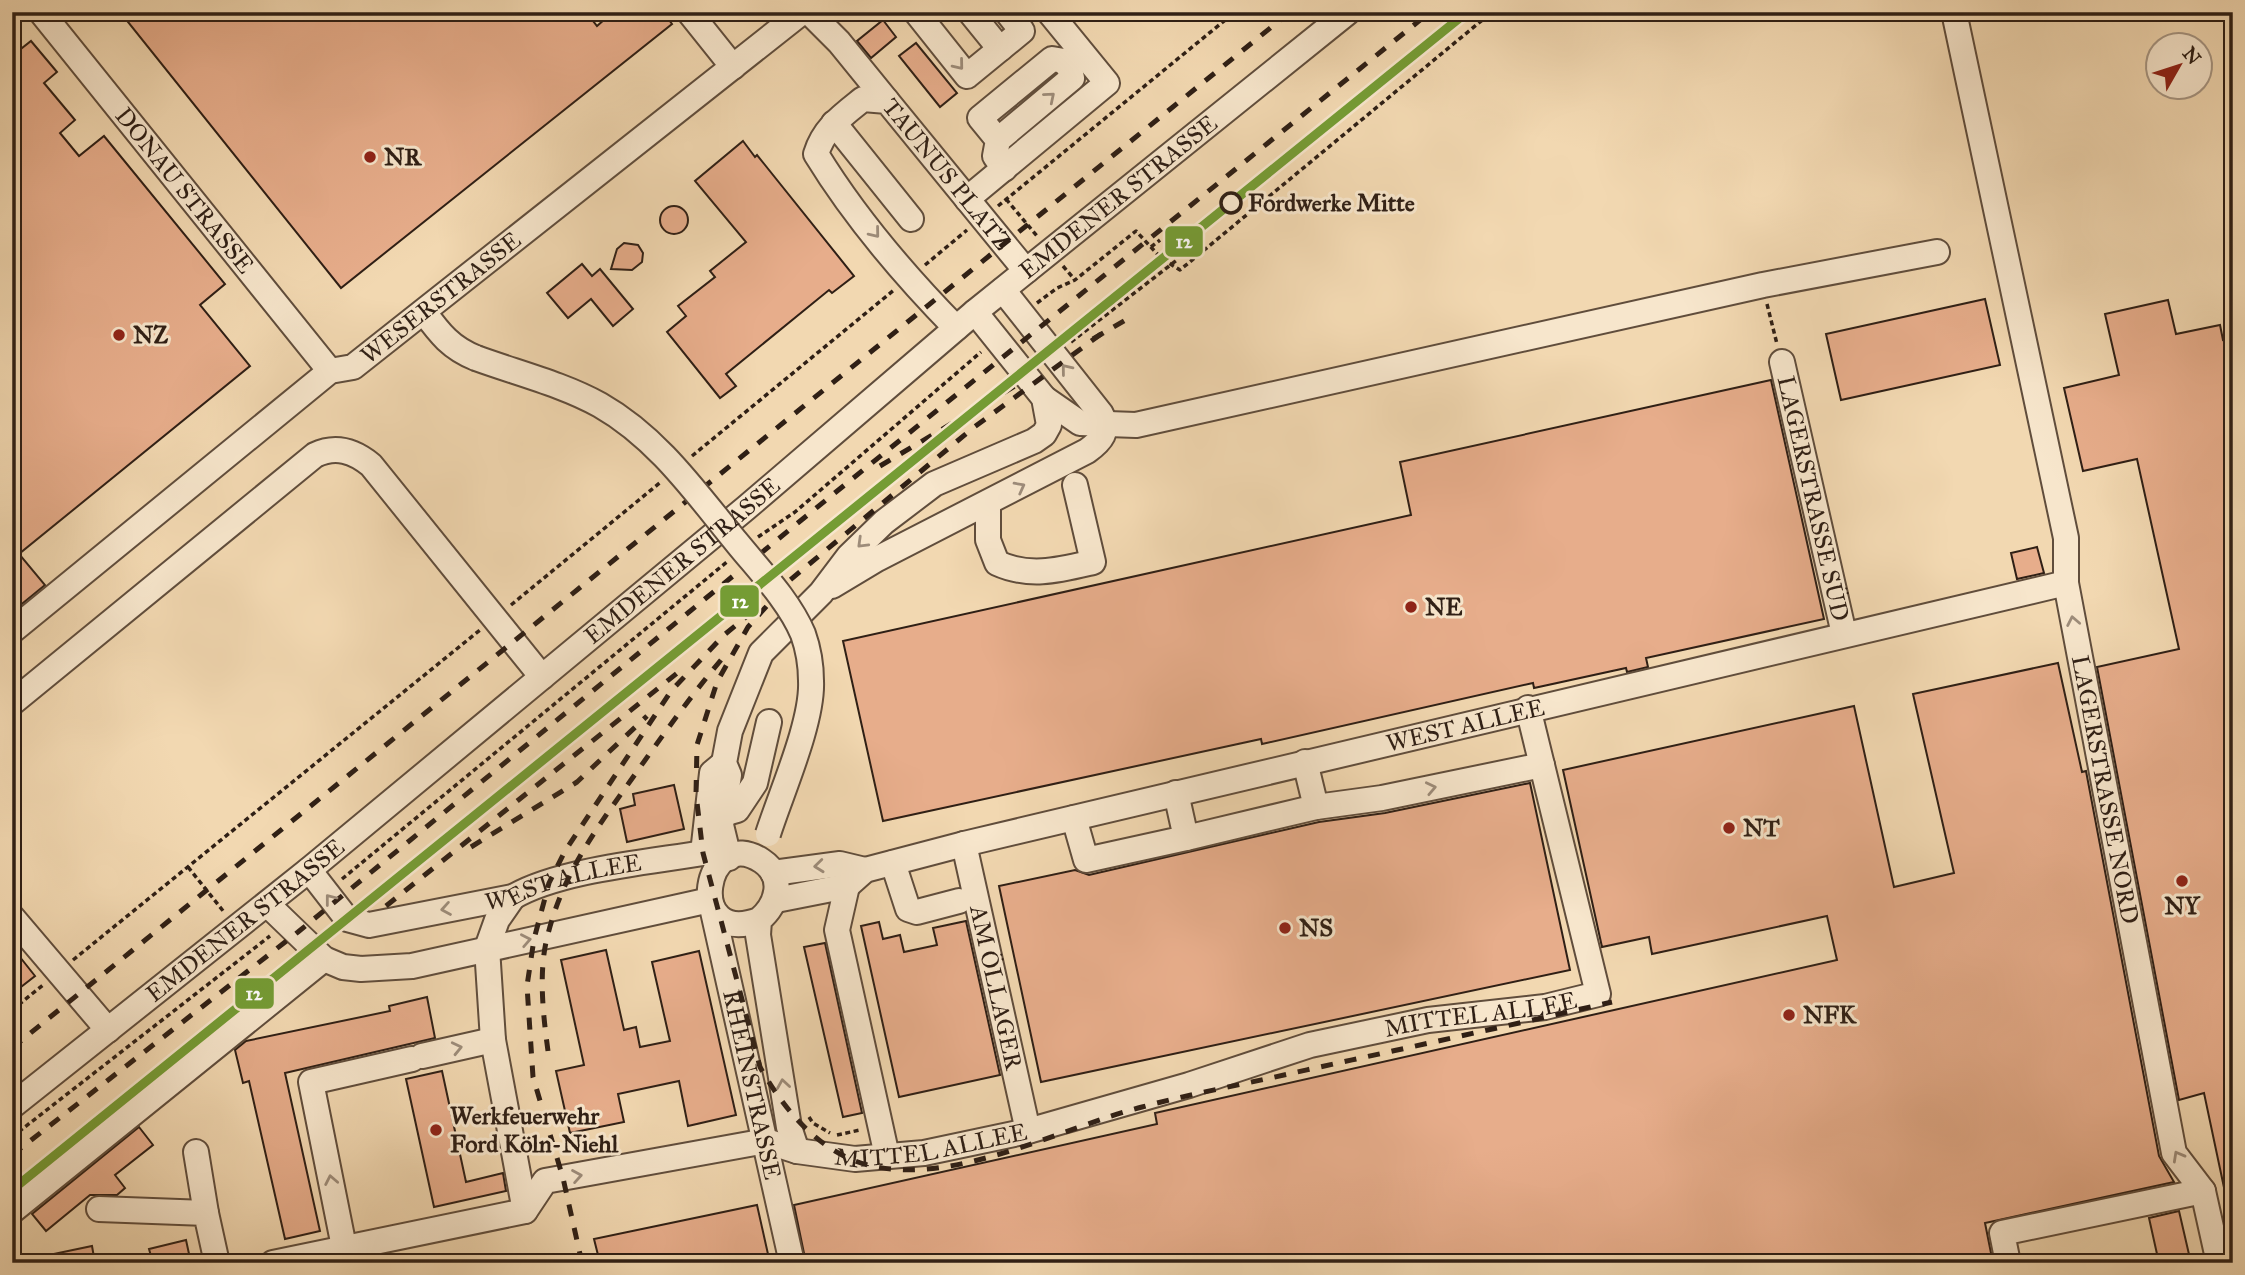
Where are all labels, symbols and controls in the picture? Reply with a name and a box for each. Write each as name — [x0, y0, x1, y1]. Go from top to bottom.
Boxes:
north arrow — [2144, 32, 2214, 102]
text: N — [2178, 42, 2206, 69]
one-way arrow — [950, 58, 963, 70]
street label: TAUNUS PLATZ — [876, 92, 1018, 256]
one-way arrow — [1043, 92, 1055, 105]
street label: DONAU STRASSE — [109, 101, 260, 279]
street label: EMDENER STRASSE — [1013, 108, 1223, 285]
place label: NR — [384, 142, 422, 172]
marker: NR — [362, 149, 378, 165]
place label: Fordwerke Mitte — [1248, 188, 1415, 218]
marker: Fordwerke Mitte — [1220, 192, 1242, 214]
street label: WESERSTRASSE — [355, 225, 527, 370]
line badge: 12 — [1164, 225, 1204, 258]
one-way arrow — [866, 226, 879, 238]
text: 12 — [1176, 230, 1193, 253]
place label: NZ — [133, 320, 168, 350]
marker: NZ — [111, 327, 127, 343]
one-way arrow — [1061, 365, 1074, 377]
street label: LAGERSTRASSE SÜD — [1771, 373, 1856, 624]
street label: EMDENER STRASSE — [578, 471, 786, 651]
one-way arrow — [1013, 481, 1025, 495]
one-way arrow — [857, 535, 870, 548]
line badge: 12 — [719, 584, 760, 618]
text: 12 — [732, 590, 749, 613]
place label: NE — [1425, 592, 1463, 622]
marker: NE — [1403, 599, 1419, 615]
one-way arrow — [2066, 615, 2081, 627]
street label: LAGERSTRASSE NORD — [2065, 653, 2145, 926]
street label: WEST ALLEE — [1383, 692, 1547, 758]
one-way arrow — [1425, 782, 1437, 797]
place label: NT — [1743, 813, 1780, 843]
marker: NT — [1721, 820, 1737, 836]
street label: EMDENER STRASSE — [140, 832, 350, 1009]
street label: WEST ALLEE — [482, 847, 643, 917]
one-way arrow — [813, 858, 824, 873]
marker: NY — [2174, 873, 2190, 889]
place label: NY — [2164, 891, 2202, 921]
one-way arrow — [326, 895, 339, 907]
one-way arrow — [440, 901, 452, 916]
street label: AM ÖLLAGER — [963, 901, 1029, 1074]
place label: NS — [1299, 913, 1333, 943]
marker: NS — [1277, 920, 1293, 936]
one-way arrow — [520, 933, 532, 948]
line badge: 12 — [234, 977, 275, 1010]
text: 12 — [246, 982, 263, 1005]
street label: MITTEL ALLEE — [1382, 985, 1580, 1044]
street label: RHEINSTRASSE — [716, 987, 788, 1182]
place label: NFK — [1803, 1000, 1857, 1030]
marker: NFK — [1781, 1007, 1797, 1023]
one-way arrow — [451, 1042, 463, 1056]
one-way arrow — [776, 1079, 791, 1090]
place label: Werkfeuerwehr Ford Köln-Niehl — [450, 1101, 619, 1159]
street label: MITTEL ALLEE — [833, 1117, 1030, 1174]
marker: Werkfeuerwehr Ford Köln-Niehl — [428, 1122, 444, 1138]
one-way arrow — [2173, 1150, 2186, 1163]
one-way arrow — [571, 1169, 583, 1184]
one-way arrow — [324, 1174, 339, 1186]

